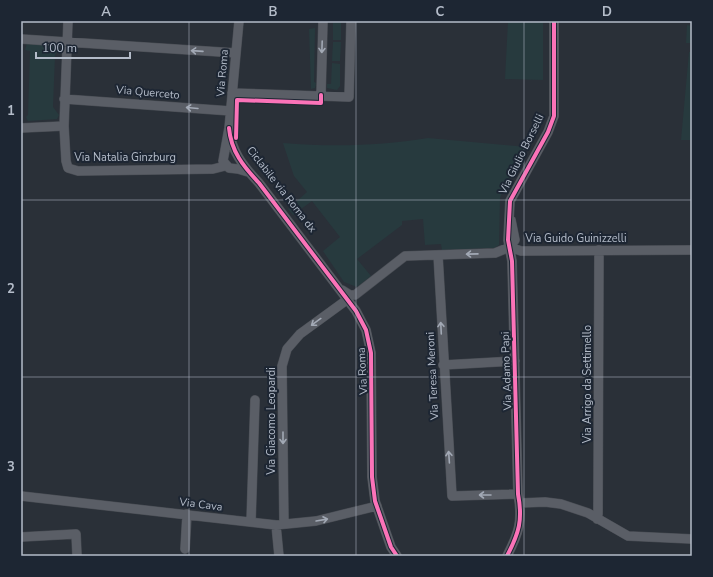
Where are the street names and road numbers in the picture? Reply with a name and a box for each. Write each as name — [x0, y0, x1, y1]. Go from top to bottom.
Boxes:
street label: Via Roma — [213, 49, 232, 98]
street label: Via Querceto — [114, 82, 180, 103]
street label: Via Giulio Borselli — [495, 111, 547, 198]
street label: Ciclabile via Roma dx — [243, 143, 320, 236]
street label: Via Natalia Ginzburg — [73, 150, 176, 165]
street label: Via Guido Guinizzelli — [524, 231, 627, 246]
street label: Via Arrigo da Settimello — [580, 325, 595, 444]
street label: Via Adamo Papi — [498, 331, 515, 412]
street label: Via Teresa Meroni — [423, 332, 442, 421]
street label: Via Roma — [354, 347, 371, 396]
street label: Via Giacomo Leopardi — [264, 367, 279, 476]
street label: Via Cava — [178, 494, 223, 515]

